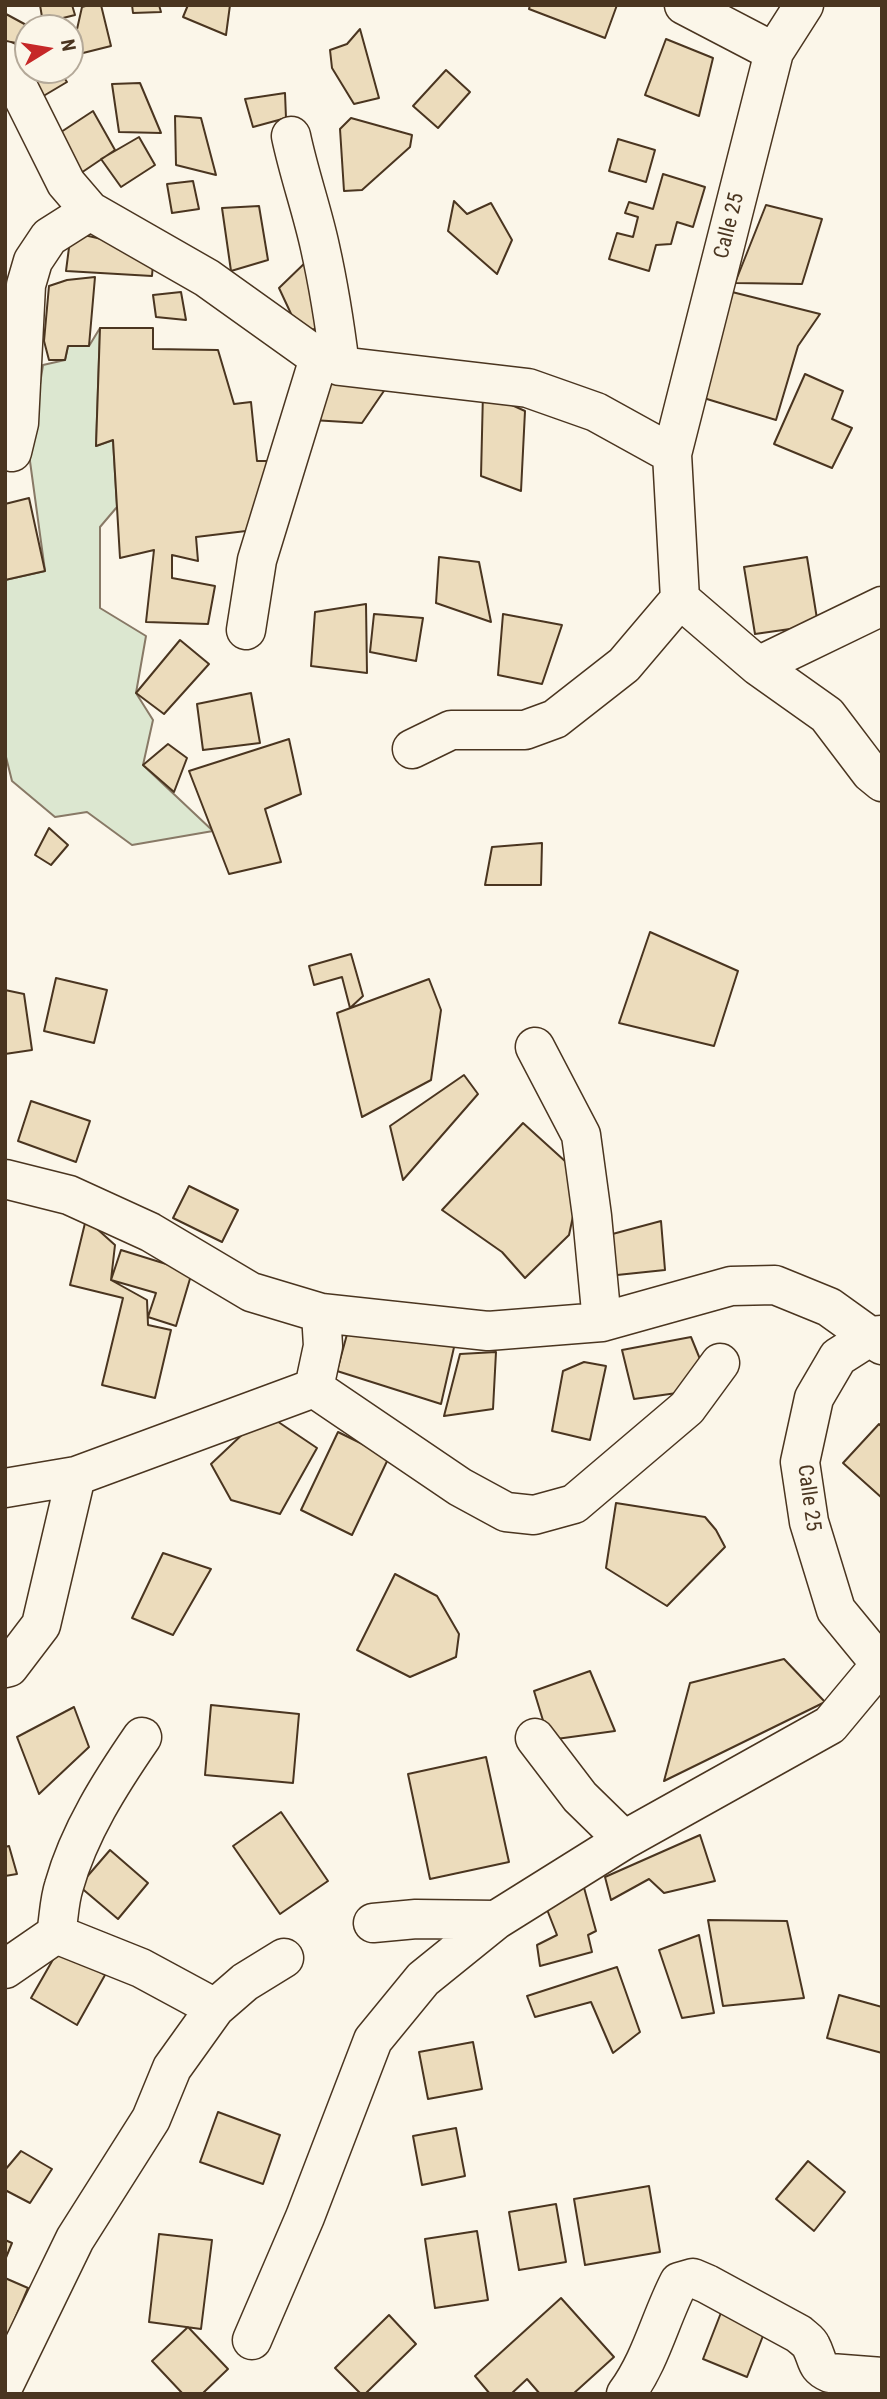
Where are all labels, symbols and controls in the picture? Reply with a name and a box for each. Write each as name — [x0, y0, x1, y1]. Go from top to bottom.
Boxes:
north arrow — [14, 14, 84, 84]
text: N — [56, 37, 81, 53]
street label: Calle 25 — [710, 190, 750, 262]
street label: Calle 25 — [791, 1463, 825, 1533]

